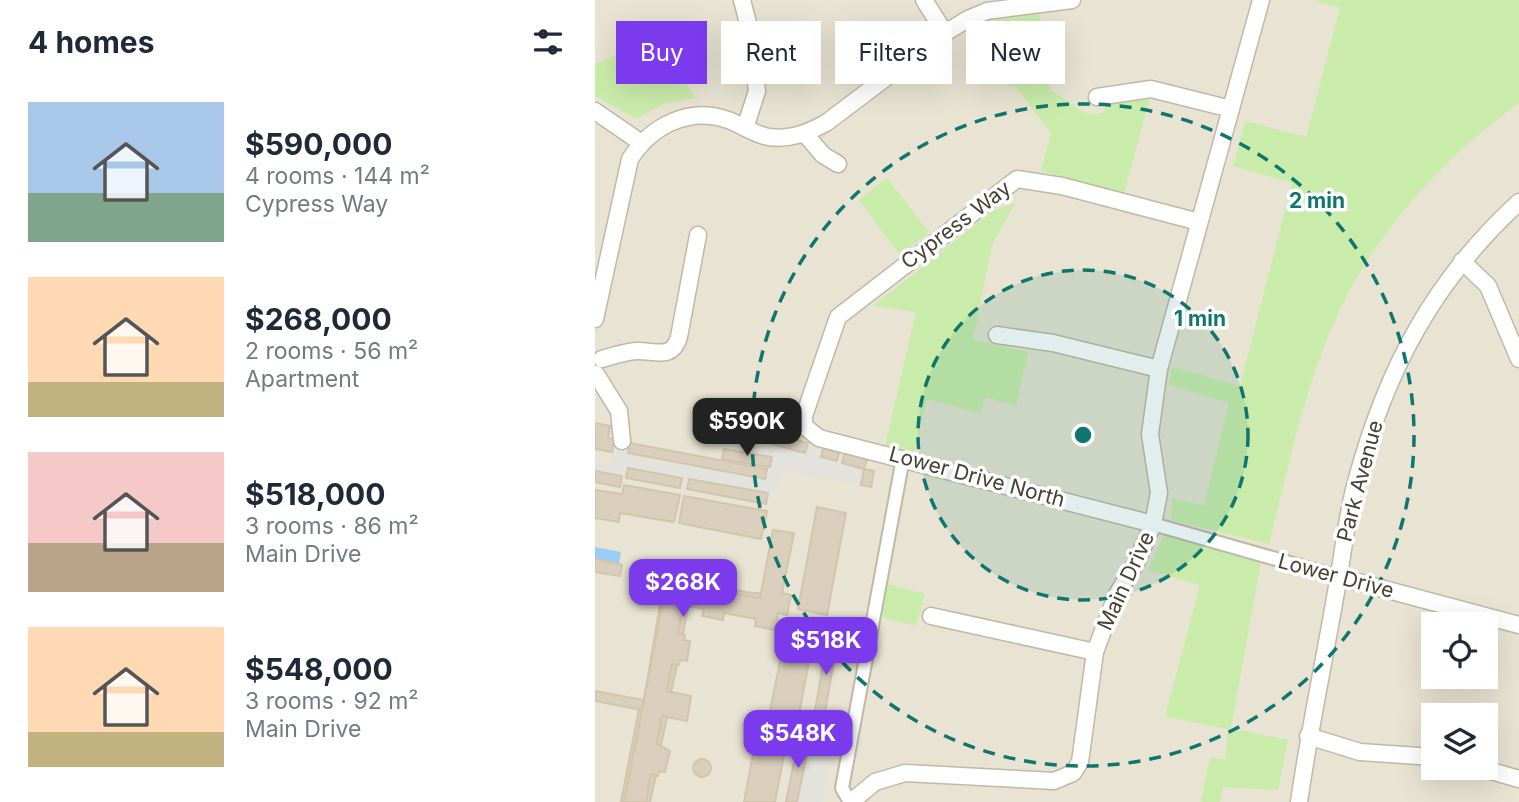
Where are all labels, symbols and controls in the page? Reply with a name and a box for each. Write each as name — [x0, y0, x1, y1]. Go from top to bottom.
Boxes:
chip: Buy — [616, 21, 707, 84]
chip: Rent — [721, 21, 821, 84]
chip: Filters — [835, 21, 952, 84]
chip: New — [966, 21, 1065, 84]
icon: filters — [529, 23, 567, 61]
text: 4 homes — [28, 24, 155, 60]
text: $590,000 — [245, 126, 392, 162]
icon: home — [84, 130, 168, 214]
text: 4 rooms · 144 m² — [245, 162, 430, 190]
street label: Cypress Way — [896, 175, 1016, 274]
text: 2 min — [1289, 188, 1345, 213]
text: Cypress Way — [245, 190, 388, 218]
text: $268,000 — [245, 301, 392, 337]
icon: home — [84, 305, 168, 389]
text: 1 min — [1174, 306, 1226, 331]
text: 2 rooms · 56 m² — [245, 337, 418, 365]
text: Apartment — [245, 365, 359, 393]
pin: $590K — [698, 398, 796, 458]
text: $590K — [709, 407, 785, 435]
street label: Park Avenue — [1331, 417, 1388, 544]
centre of rings — [1071, 423, 1095, 447]
street label: Lower Drive North — [887, 441, 1068, 512]
text: $518,000 — [245, 476, 385, 512]
icon: home — [84, 480, 168, 564]
text: 3 rooms · 86 m² — [245, 512, 419, 540]
street label: Main Drive — [1092, 527, 1159, 634]
text: Main Drive — [245, 540, 361, 568]
street label: Lower Drive — [1275, 548, 1397, 603]
pin: $268K — [634, 560, 732, 619]
text: $268K — [645, 568, 721, 596]
map controls — [1421, 612, 1498, 780]
button: locate — [1421, 612, 1498, 689]
pin: $518K — [777, 618, 875, 677]
text: $518K — [790, 626, 862, 654]
text: $548,000 — [245, 651, 393, 687]
icon: home — [84, 655, 168, 739]
text: 3 rooms · 92 m² — [245, 687, 418, 715]
button: layers — [1421, 703, 1498, 780]
pin: $548K — [749, 710, 847, 770]
text: Main Drive — [245, 715, 361, 743]
text: $548K — [760, 719, 836, 747]

